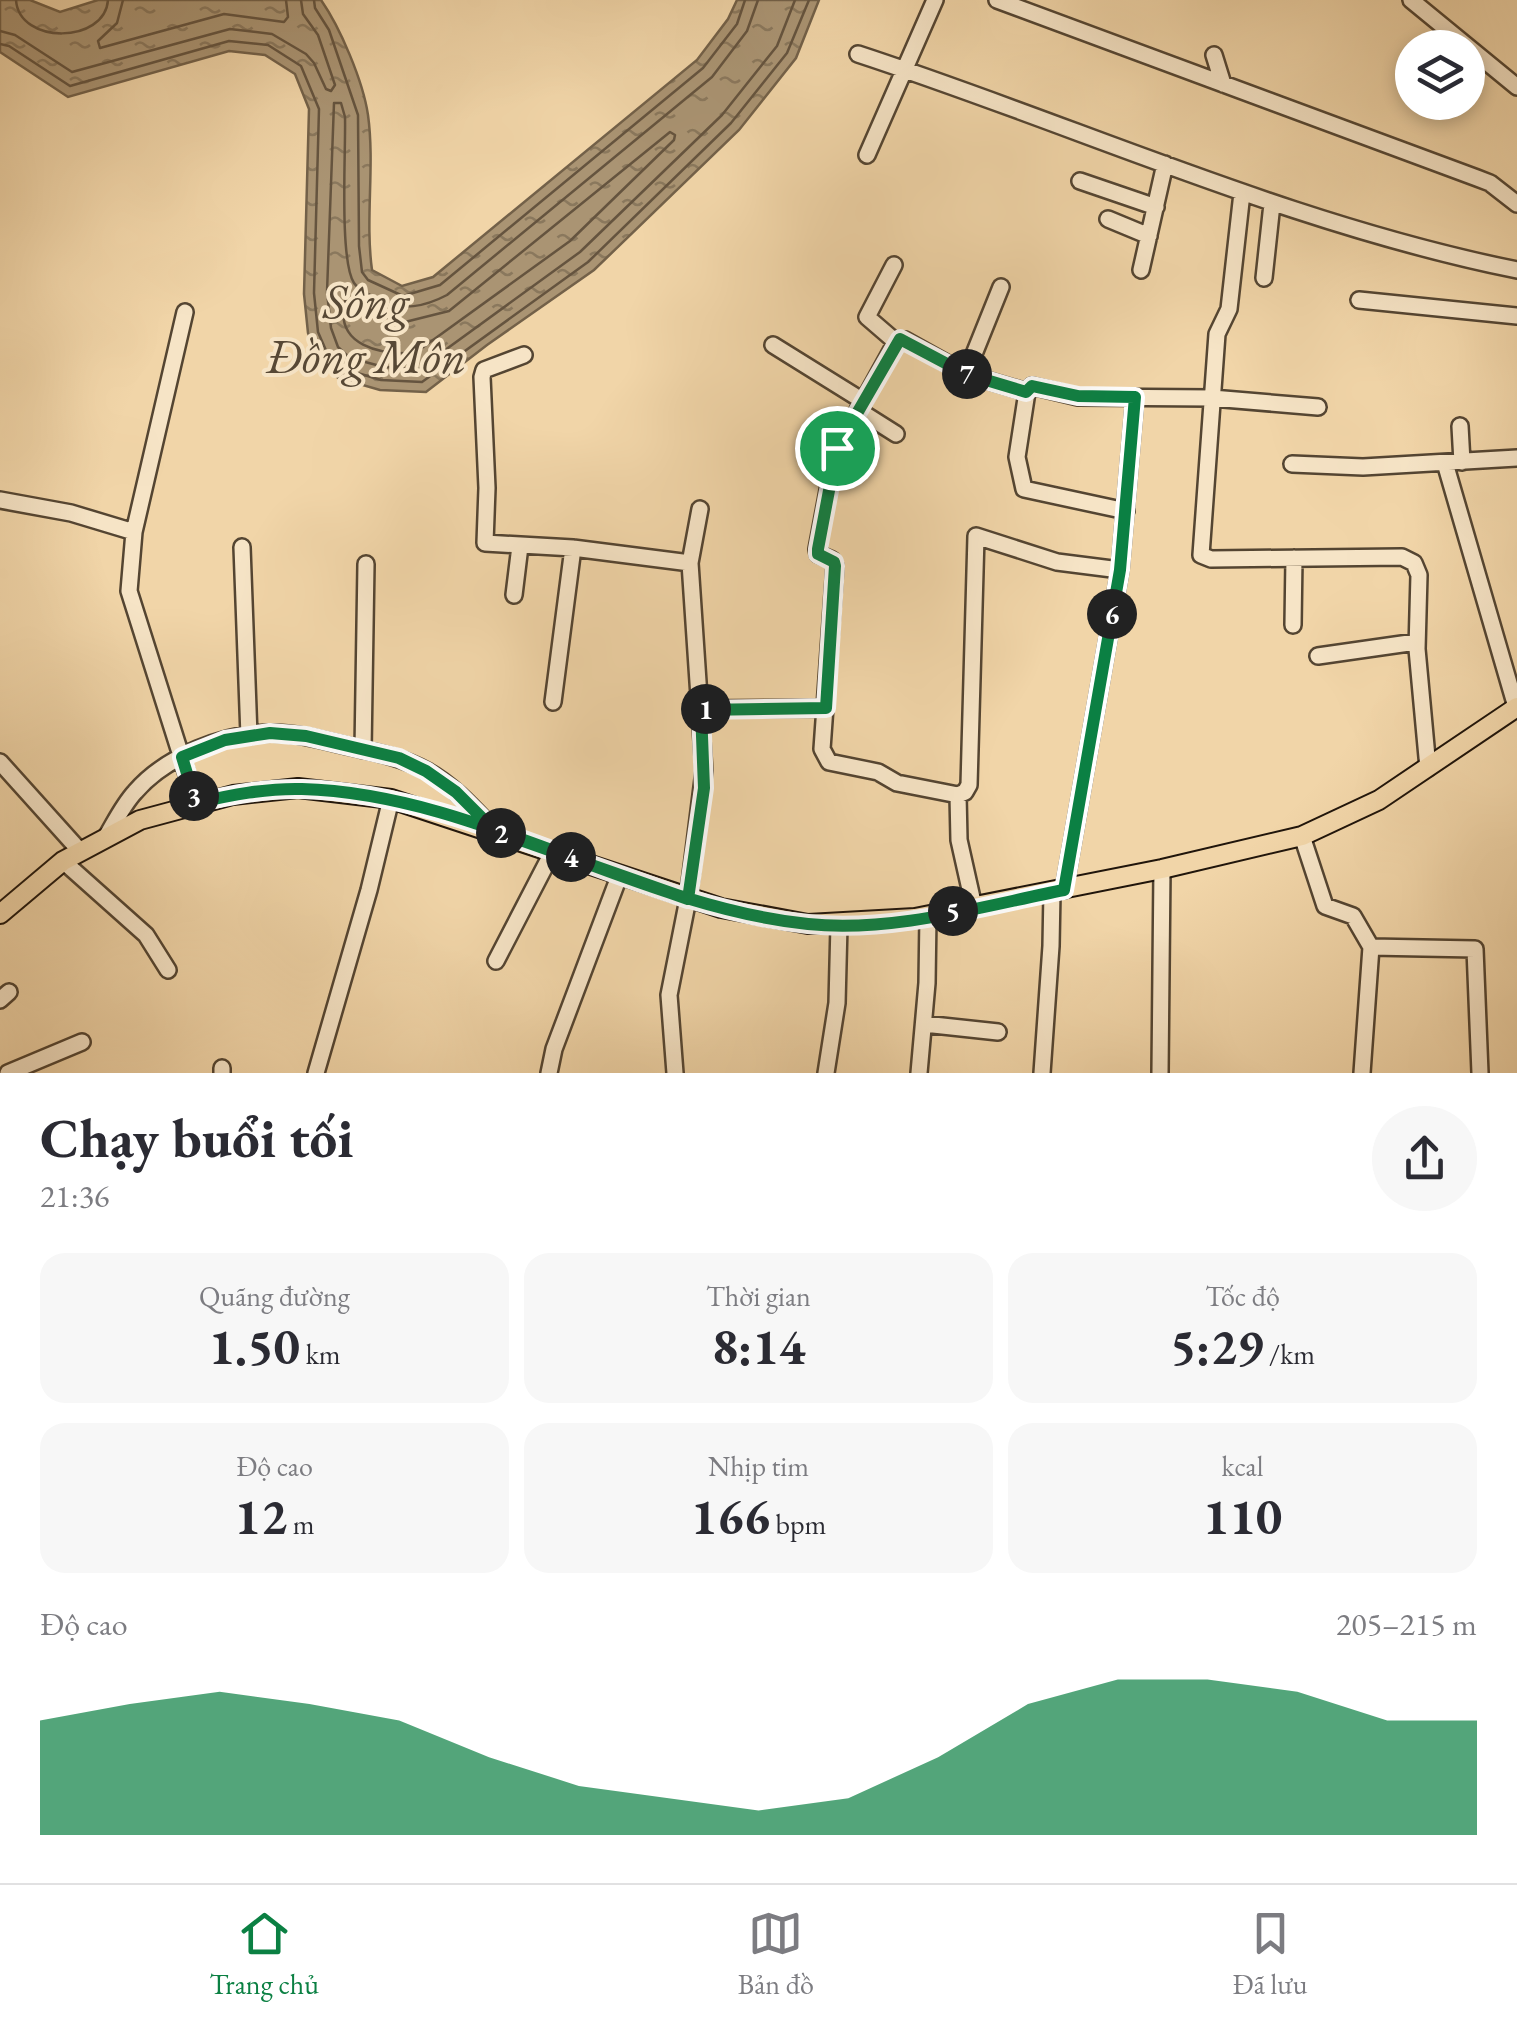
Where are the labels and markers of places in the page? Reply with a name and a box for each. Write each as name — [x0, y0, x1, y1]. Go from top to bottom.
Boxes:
pin: 7 — [942, 349, 992, 399]
pin — [795, 406, 880, 491]
pin: 6 — [1087, 589, 1137, 639]
pin: 1 — [681, 684, 731, 734]
pin: 3 — [169, 771, 219, 821]
pin: 2 — [476, 808, 526, 858]
pin: 4 — [546, 832, 596, 882]
pin: 5 — [928, 886, 978, 936]

